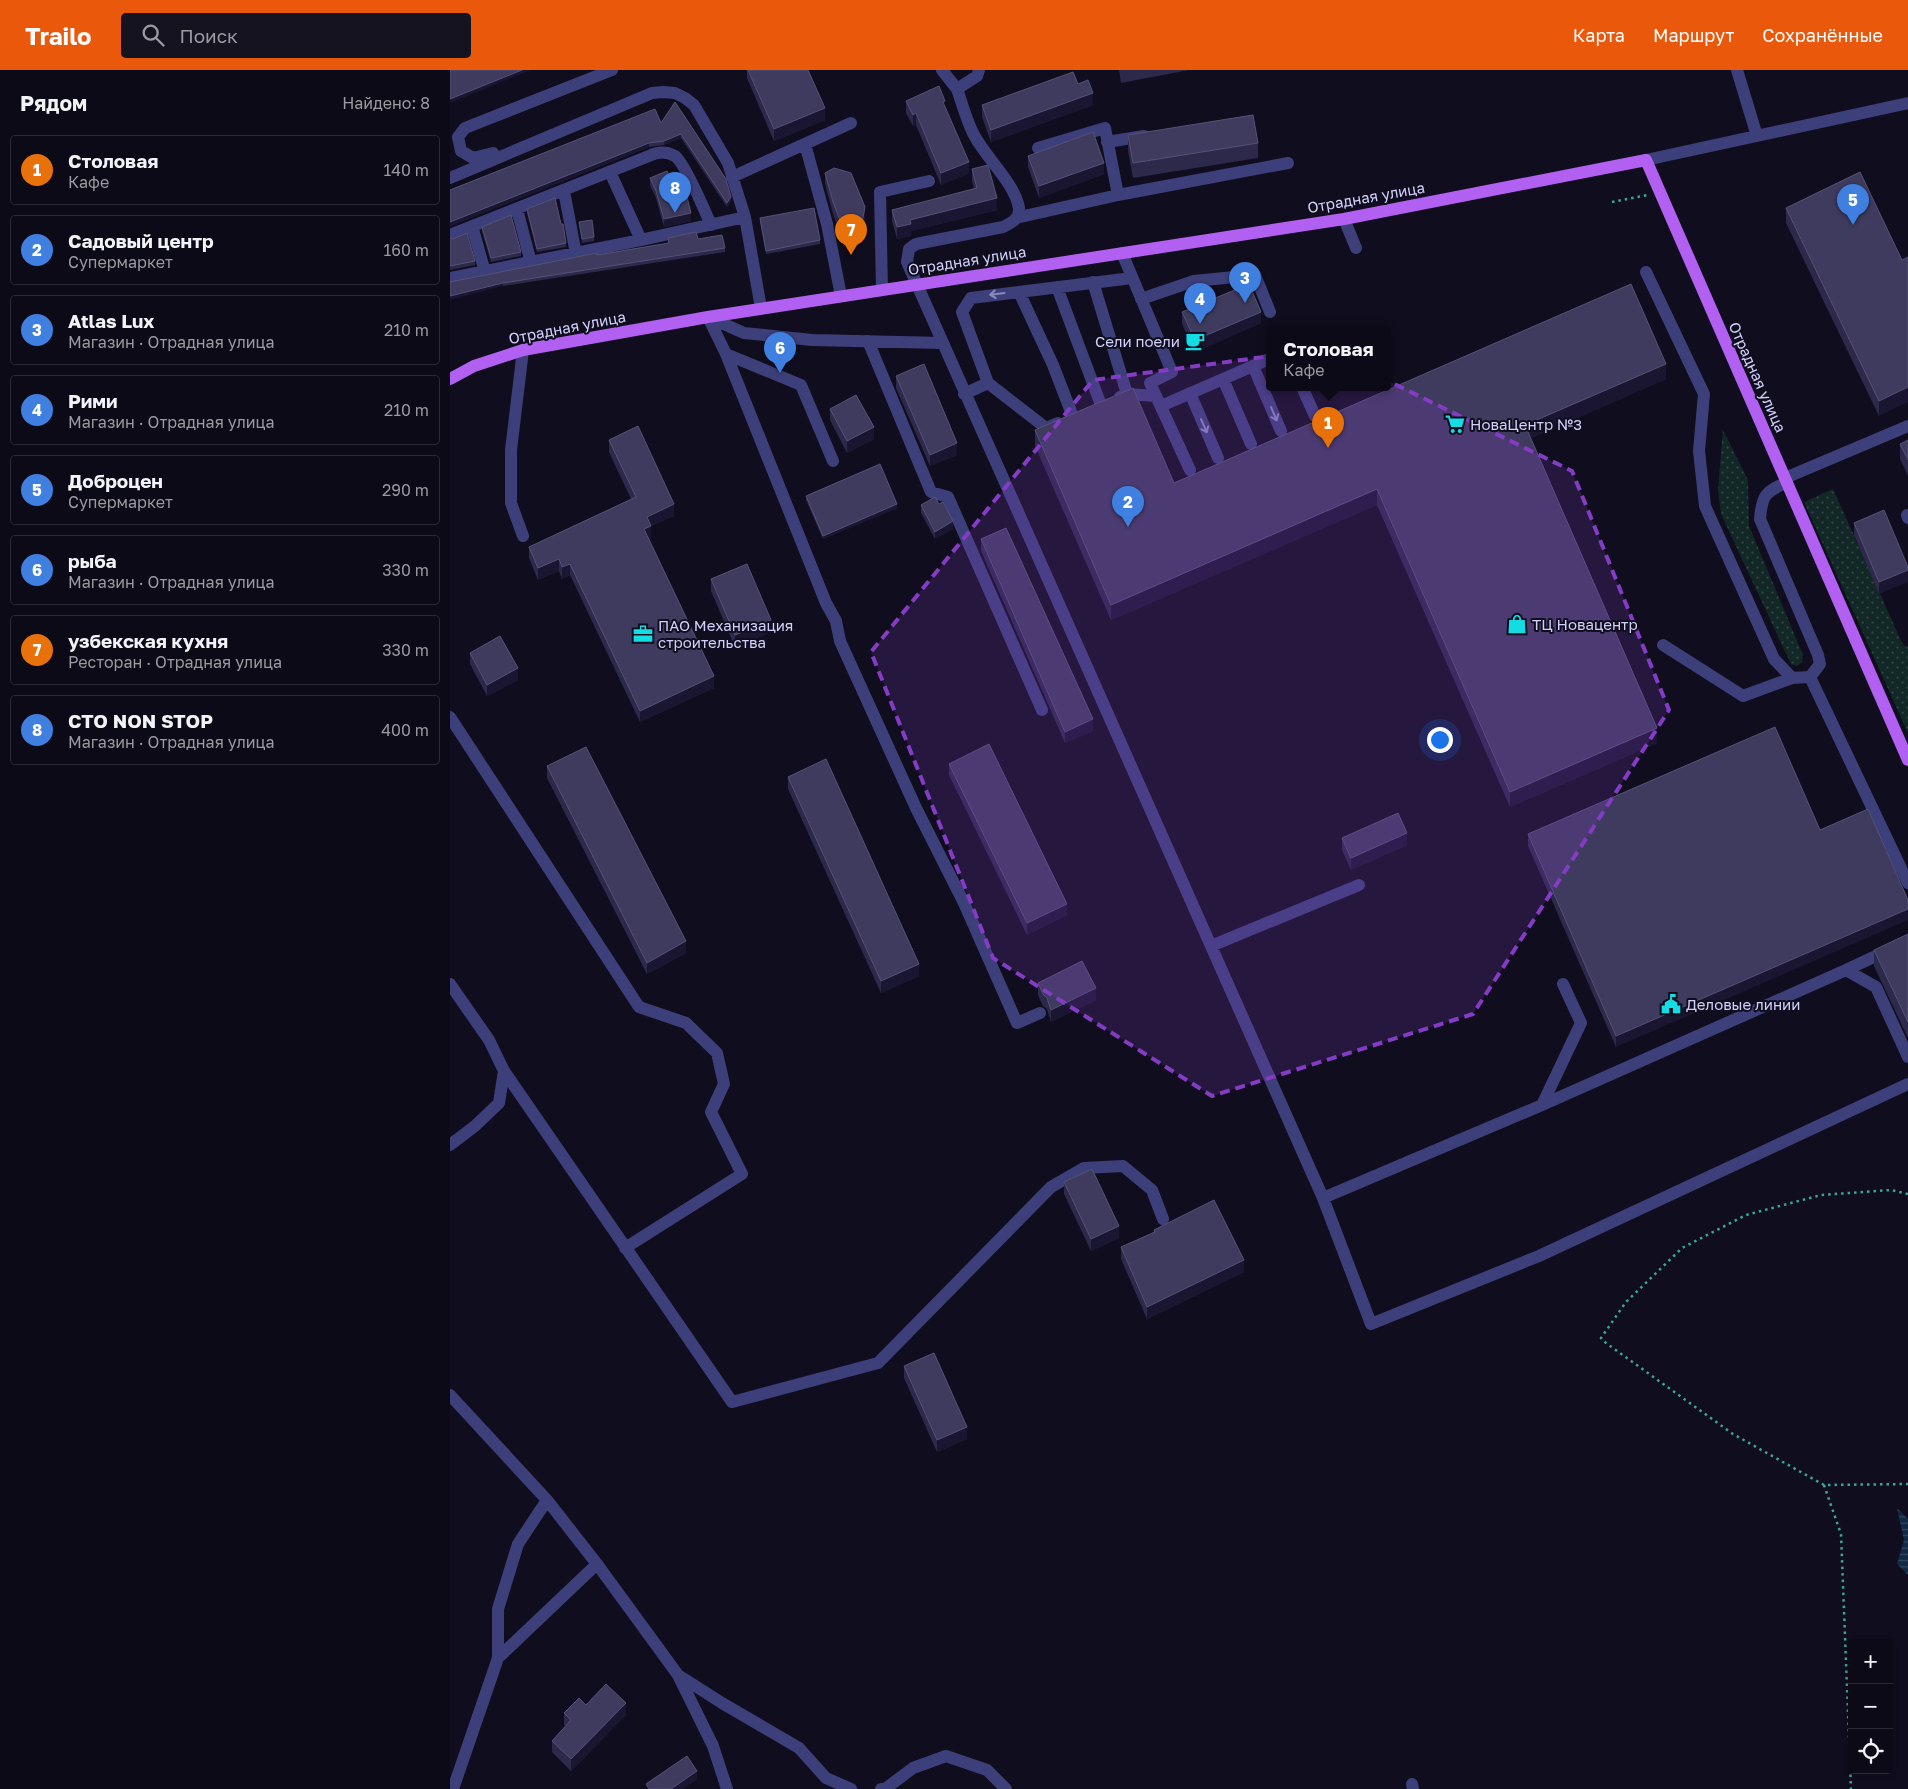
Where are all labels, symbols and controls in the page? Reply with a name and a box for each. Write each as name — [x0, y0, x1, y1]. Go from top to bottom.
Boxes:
search box — [121, 13, 471, 58]
text: Trailo — [25, 21, 91, 50]
icon: search — [139, 21, 167, 49]
text: Поиск — [179, 24, 238, 47]
text: Карта — [1573, 24, 1625, 46]
text: Маршрут — [1653, 24, 1734, 46]
text: Сохранённые — [1762, 24, 1883, 46]
text: Рядом — [20, 90, 87, 116]
text: Найдено: 8 — [342, 93, 430, 113]
text: Столовая — [68, 149, 158, 172]
text: 1 — [33, 160, 41, 180]
text: 140 m — [383, 160, 429, 180]
text: Кафе — [68, 172, 109, 192]
pin: 8 — [659, 172, 691, 213]
street label: Отрадная улица — [1306, 178, 1426, 216]
pin: 5 — [1837, 184, 1869, 225]
pin: 7 — [835, 214, 867, 255]
text: Садовый центр — [68, 229, 214, 252]
text: 2 — [32, 240, 42, 260]
text: 160 m — [383, 240, 429, 260]
street label: Отрадная улица — [907, 242, 1027, 278]
text: Супермаркет — [68, 252, 173, 272]
pin: 3 — [1229, 262, 1261, 303]
pin: 4 — [1184, 283, 1216, 324]
one-way arrow — [989, 290, 1005, 300]
street label: Отрадная улица — [507, 307, 627, 347]
text: Atlas Lux — [68, 309, 154, 332]
street label: Отрадная улица — [1726, 319, 1790, 435]
text: 3 — [32, 320, 42, 340]
text: 210 m — [384, 320, 429, 340]
popup — [1266, 326, 1391, 391]
cafe icon: Сели поели — [1184, 330, 1206, 352]
text: Магазин · Отрадная улица — [68, 332, 275, 352]
pin: 6 — [764, 332, 796, 373]
place label: Сели поели — [1095, 332, 1180, 350]
text: Столовая — [1283, 337, 1374, 360]
text: Кафе — [1283, 360, 1325, 380]
text: Рими — [68, 389, 118, 412]
text: 4 — [32, 400, 42, 420]
text: 210 m — [384, 400, 429, 420]
one-way arrow — [1269, 406, 1279, 421]
pin: 1 — [1312, 407, 1344, 448]
text: Магазин · Отрадная улица — [68, 412, 275, 432]
supermarket icon: НоваЦентр №3 — [1444, 413, 1466, 435]
place label: НоваЦентр №3 — [1470, 415, 1582, 433]
one-way arrow — [1199, 418, 1209, 433]
text: Доброцен — [68, 469, 163, 492]
text: 5 — [32, 480, 42, 500]
text: 290 m — [382, 480, 429, 500]
pin: 2 — [1112, 486, 1144, 527]
text: Супермаркет — [68, 492, 173, 512]
text: рыба — [68, 549, 117, 572]
text: 6 — [32, 560, 42, 580]
text: 330 m — [382, 560, 429, 580]
text: Магазин · Отрадная улица — [68, 572, 275, 592]
shop icon: ТЦ Новацентр — [1506, 613, 1528, 635]
place label: ТЦ Новацентр — [1532, 615, 1638, 633]
place label: ПАО Механизация строительства — [658, 616, 793, 651]
office icon: ПАО Механизация строительства — [632, 623, 654, 645]
text: узбекская кухня — [68, 629, 228, 652]
text: 7 — [33, 640, 41, 660]
text: 330 m — [382, 640, 429, 660]
text: Ресторан · Отрадная улица — [68, 652, 282, 672]
text: СТО NON STOP — [68, 709, 213, 732]
text: 8 — [32, 720, 42, 740]
text: 400 m — [381, 720, 429, 740]
your location — [1427, 727, 1453, 753]
text: Магазин · Отрадная улица — [68, 732, 275, 752]
public building icon: Деловые линии — [1660, 993, 1682, 1015]
place label: Деловые линии — [1686, 995, 1800, 1013]
map controls — [1848, 1639, 1893, 1774]
button: + — [1848, 1639, 1893, 1684]
button: − — [1848, 1684, 1893, 1729]
button: locate — [1848, 1729, 1893, 1774]

